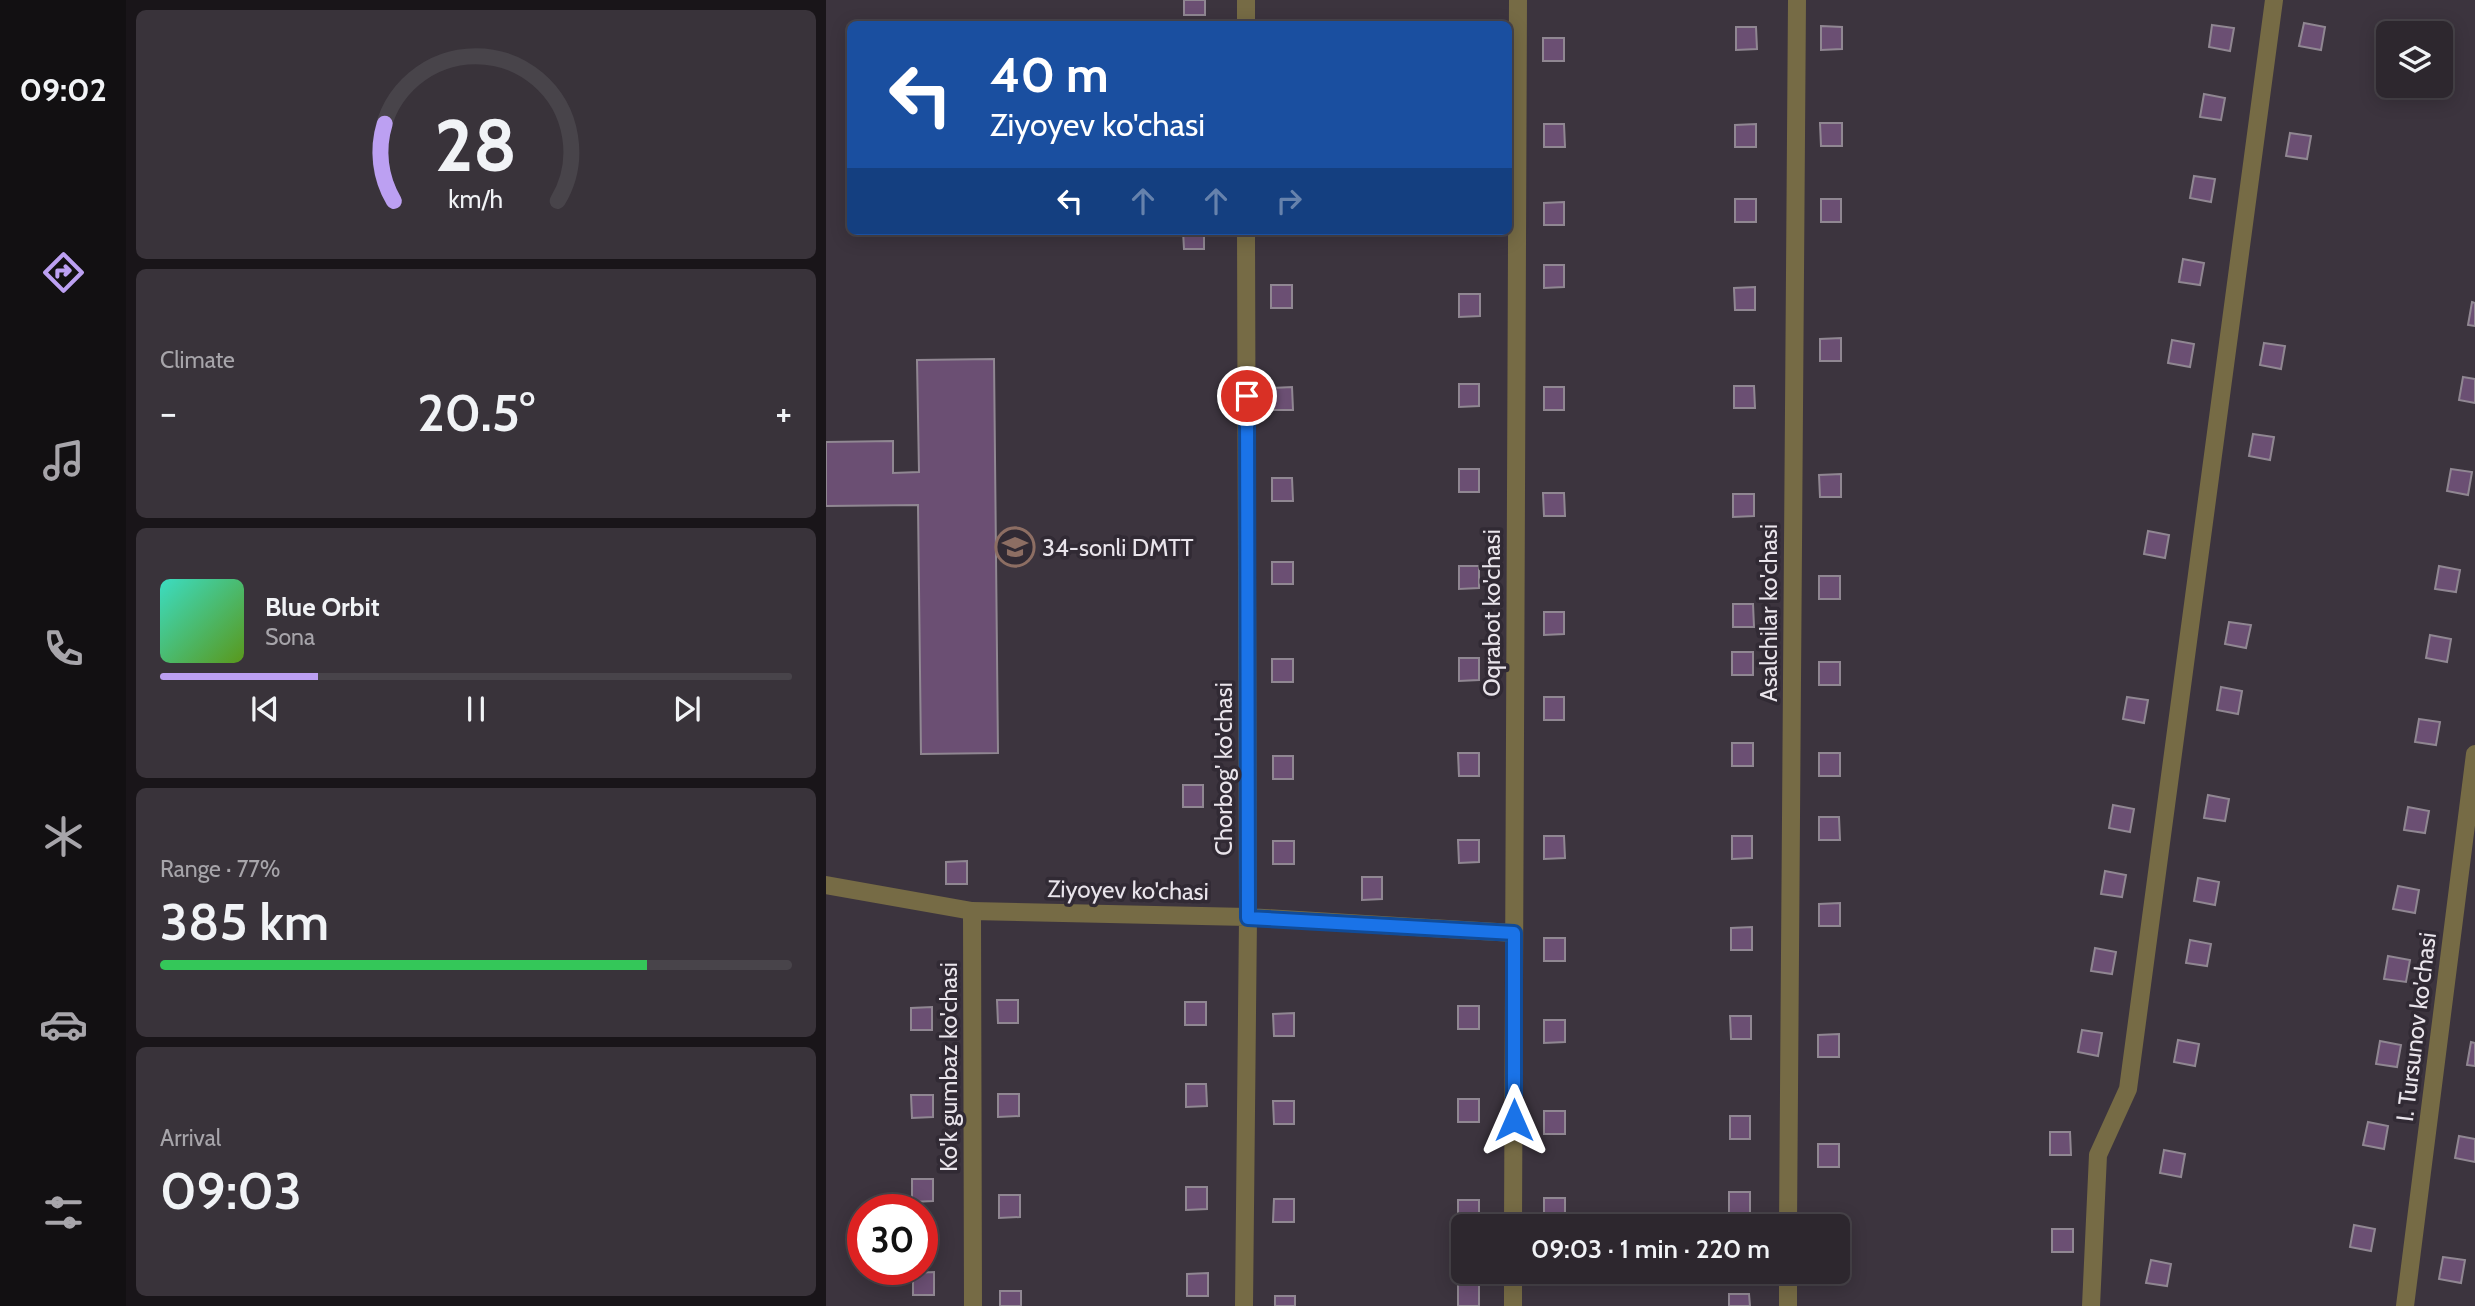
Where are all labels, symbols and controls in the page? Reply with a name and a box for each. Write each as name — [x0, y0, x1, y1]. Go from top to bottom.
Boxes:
map controls — [2376, 21, 2453, 98]
button: layers — [2376, 21, 2453, 98]
text: 40 m — [990, 45, 1109, 104]
icon: left — [875, 49, 966, 140]
text: 09:02 — [19, 70, 107, 109]
text: 28 — [435, 101, 517, 189]
text: Ziyoyev ko'chasi — [990, 105, 1205, 144]
icon: left — [1051, 182, 1089, 220]
icon: ahead — [1124, 182, 1162, 220]
icon: ahead — [1197, 182, 1235, 220]
icon: right — [1270, 182, 1308, 220]
text: km/h — [449, 183, 503, 213]
icon: directions — [39, 248, 88, 297]
text: Climate — [160, 346, 235, 374]
pin — [1217, 366, 1277, 426]
icon: arrive — [1228, 377, 1266, 415]
text: 20.5° — [417, 381, 535, 444]
text: − — [160, 389, 177, 436]
text: + — [775, 389, 792, 436]
icon: music — [39, 436, 88, 485]
street label: Asalchilar ko'chasi — [1754, 524, 1783, 702]
school or university icon: 34-sonli DMTT — [994, 526, 1036, 568]
street label: Oqrabot ko'chasi — [1477, 529, 1506, 697]
place label: 34-sonli DMTT — [1042, 533, 1194, 562]
text: Blue Orbit — [265, 591, 380, 623]
text: Sona — [265, 623, 315, 651]
icon: phone — [39, 624, 88, 673]
street label: Chorbog' ko'chasi — [1209, 682, 1238, 856]
icon: previous — [246, 690, 284, 728]
icon: pause — [457, 690, 495, 728]
icon: next — [668, 690, 706, 728]
icon: climate — [39, 812, 88, 861]
text: Range · 77% — [160, 855, 281, 883]
street label: Ziyoyev ko'chasi — [1047, 874, 1209, 906]
text: 385 km — [160, 890, 329, 953]
street label: I. Tursunov ko'chasi — [2390, 931, 2442, 1123]
street label: Ko'k gumbaz ko'chasi — [934, 962, 963, 1172]
icon: car — [39, 1000, 88, 1049]
position arrow — [1477, 1083, 1551, 1157]
text: Arrival — [160, 1124, 221, 1152]
text: 09:03 — [160, 1159, 302, 1222]
icon: filters — [39, 1188, 88, 1237]
speed limit sign: 30 — [847, 1194, 938, 1285]
text: 09:03 · 1 min · 220 m — [1531, 1233, 1770, 1265]

